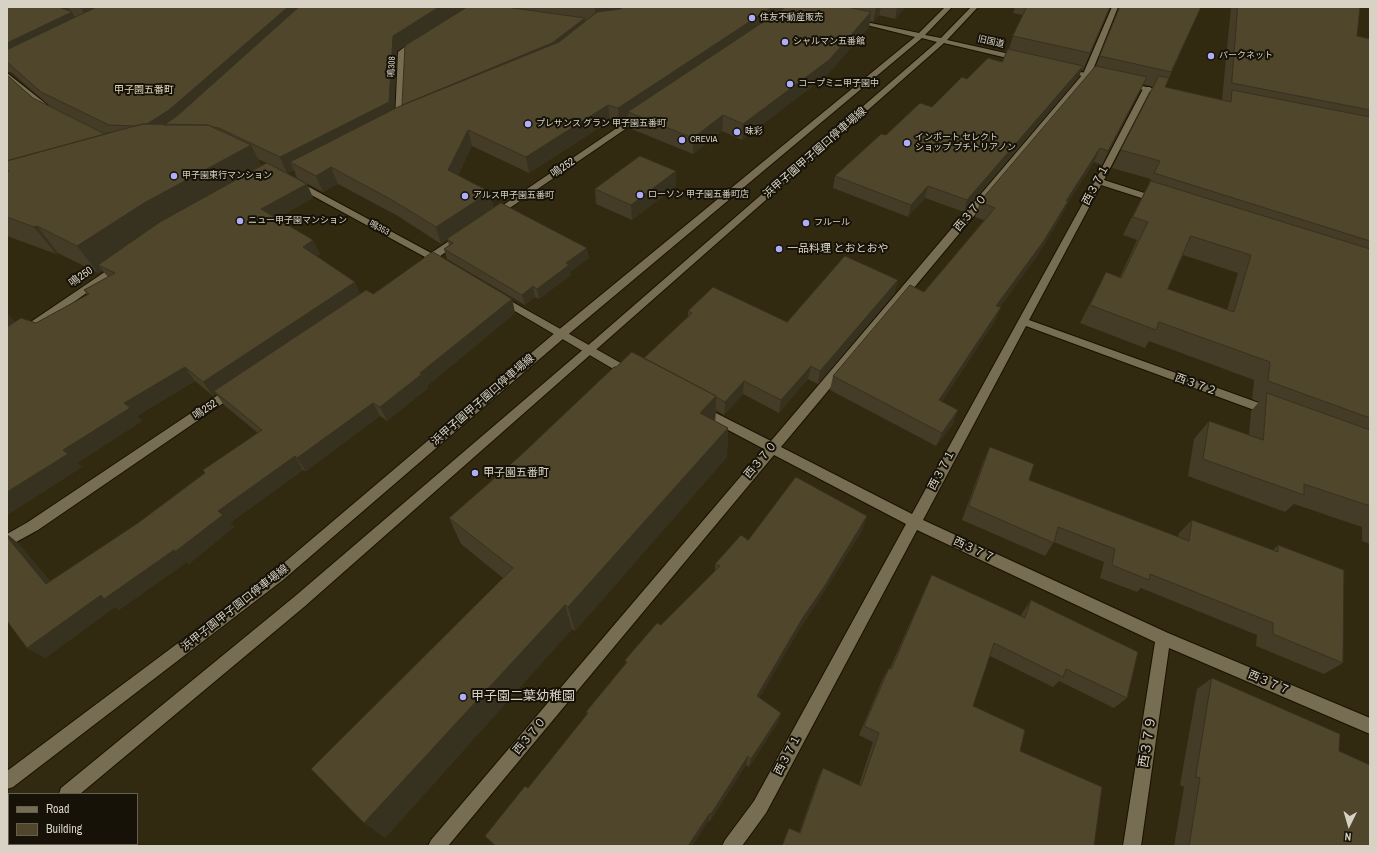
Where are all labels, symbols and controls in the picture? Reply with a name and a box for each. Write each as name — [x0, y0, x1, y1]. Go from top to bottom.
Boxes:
marker: 住友不動産販売 — [747, 13, 757, 23]
place label: 住友不動産販売 — [760, 13, 823, 23]
street label: 旧国道 — [977, 34, 1005, 50]
marker: シャルマン五番館 — [780, 37, 790, 47]
place label: シャルマン五番館 — [793, 37, 865, 47]
marker: パークネット — [1206, 51, 1216, 61]
place label: パークネット — [1219, 51, 1273, 61]
street label: 鳴308 — [386, 56, 398, 78]
marker: コープミニ甲子園中 — [785, 79, 795, 89]
place label: コープミニ甲子園中 — [798, 79, 879, 89]
district label: 甲子園五番町 — [114, 84, 174, 96]
street label: 浜甲子園甲子園口停車場線 — [761, 105, 869, 201]
marker: プレサンス グラン 甲子園五番町 — [523, 119, 533, 129]
place label: プレサンス グラン 甲子園五番町 — [536, 119, 666, 129]
marker: 味彩 — [732, 127, 742, 137]
place label: 味彩 — [745, 127, 763, 137]
place label: インポート セレクト ショップ プチトリアノン — [915, 133, 1016, 154]
marker: CREVIA — [677, 135, 687, 145]
place label: CREVIA — [690, 135, 717, 145]
marker: インポート セレクト ショップ プチトリアノン — [902, 138, 912, 148]
street label: 鳴252 — [549, 155, 577, 181]
street label: 西３７１ — [1080, 162, 1112, 208]
marker: 甲子園東行マンション — [169, 171, 179, 181]
place label: 甲子園東行マンション — [182, 171, 272, 181]
marker: ローソン 甲子園五番町店 — [635, 190, 645, 200]
place label: ローソン 甲子園五番町店 — [648, 190, 749, 200]
marker: アルス甲子園五番町 — [460, 191, 470, 201]
place label: アルス甲子園五番町 — [473, 191, 554, 201]
street label: 西３７０ — [952, 192, 990, 234]
marker: ニュー甲子園マンション — [235, 216, 245, 226]
place label: ニュー甲子園マンション — [248, 216, 347, 226]
street label: 鳴353 — [367, 218, 391, 238]
marker: フルール — [801, 218, 811, 228]
place label: フルール — [814, 218, 850, 228]
place label: 一品料理 とおとおや — [787, 242, 889, 256]
marker: 一品料理 とおとおや — [774, 244, 784, 254]
street label: 鳴250 — [67, 264, 95, 290]
street label: 浜甲子園甲子園口停車場線 — [429, 352, 537, 448]
street label: 西３７２ — [1173, 371, 1219, 399]
street label: 鳴252 — [191, 397, 219, 423]
street label: 西３７０ — [742, 439, 780, 481]
street label: 西３７１ — [926, 447, 958, 493]
place label: 甲子園五番町 — [483, 466, 549, 480]
marker: 甲子園五番町 — [470, 468, 480, 478]
street label: 西３７７ — [951, 535, 997, 565]
street label: 浜甲子園甲子園口停車場線 — [179, 562, 291, 654]
street label: 西３７７ — [1246, 668, 1292, 698]
place label: 甲子園二葉幼稚園 — [471, 689, 575, 705]
marker: 甲子園二葉幼稚園 — [458, 692, 468, 702]
street label: 西３７０ — [511, 715, 549, 757]
street label: 西３７９ — [1136, 715, 1160, 769]
street label: 西３７１ — [772, 732, 804, 778]
legend — [8, 793, 138, 845]
text: Road — [46, 801, 70, 817]
north arrow — [1329, 805, 1369, 845]
text: Building — [46, 821, 82, 837]
text: N — [1344, 830, 1352, 844]

